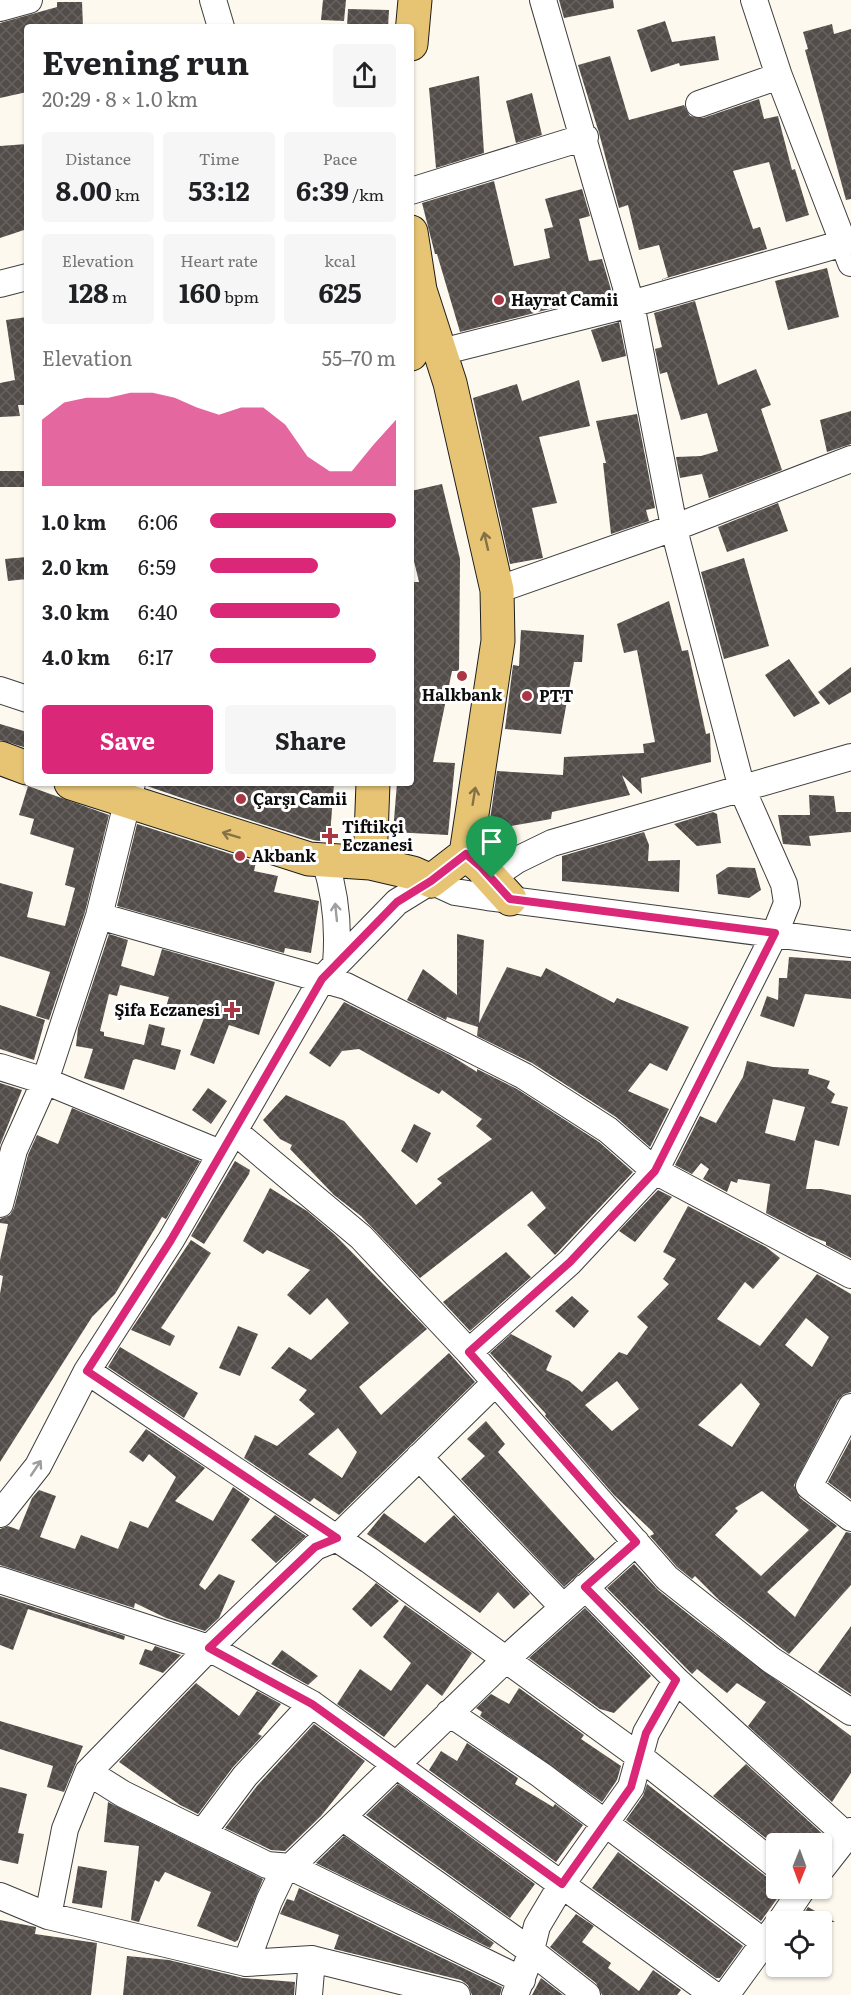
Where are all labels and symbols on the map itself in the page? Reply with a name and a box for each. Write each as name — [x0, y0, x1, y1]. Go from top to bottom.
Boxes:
place label: Hayrat Camii — [511, 287, 618, 311]
marker: Hayrat Camii — [492, 293, 506, 307]
one-way arrow — [479, 532, 491, 551]
marker: Halkbank — [455, 669, 469, 683]
place label: Halkbank — [422, 682, 502, 706]
place label: PTT — [539, 683, 573, 707]
marker: PTT — [520, 689, 534, 703]
place label: Çarşı Camii — [253, 786, 347, 810]
one-way arrow — [469, 787, 480, 806]
marker: Çarşı Camii — [234, 792, 248, 806]
place label: Tiftikçi Eczanesi — [342, 814, 413, 856]
pin — [466, 816, 517, 878]
one-way arrow — [222, 829, 241, 840]
marker: Tiftikçi Eczanesi — [323, 829, 337, 843]
place label: Akbank — [252, 843, 316, 867]
marker: Akbank — [233, 849, 247, 863]
one-way arrow — [331, 903, 342, 922]
place label: Şifa Eczanesi — [114, 997, 220, 1021]
marker: Şifa Eczanesi — [225, 1003, 239, 1017]
one-way arrow — [29, 1459, 42, 1476]
north arrow — [766, 1833, 832, 1899]

